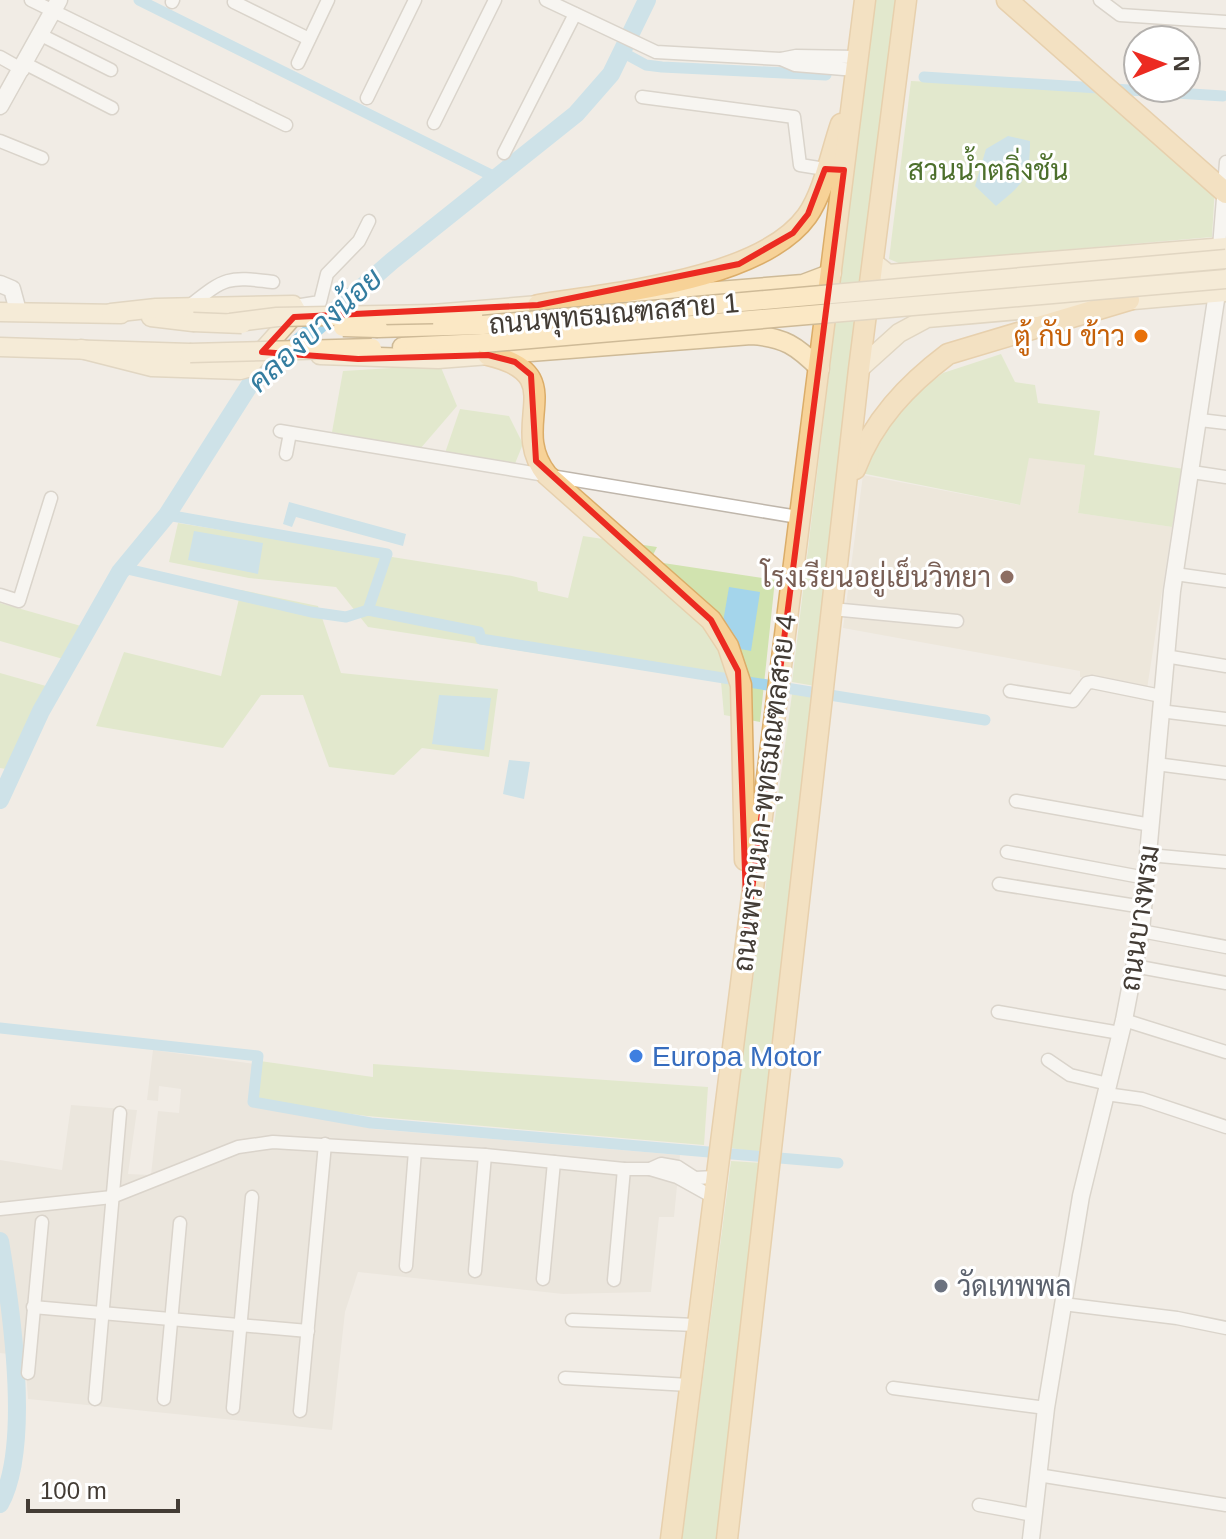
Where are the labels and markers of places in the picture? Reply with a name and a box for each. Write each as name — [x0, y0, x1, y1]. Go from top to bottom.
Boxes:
place label: ตู้ กับ ข้าว — [1014, 318, 1125, 356]
marker: ตู้ กับ ข้าว — [1132, 327, 1150, 345]
place label: โรงเรียนอยู่เย็นวิทยา — [759, 557, 991, 597]
marker: โรงเรียนอยู่เย็นวิทยา — [998, 568, 1016, 586]
place label: Europa Motor — [652, 1041, 822, 1072]
marker: Europa Motor — [627, 1047, 645, 1065]
place label: วัดเทพพล — [957, 1268, 1072, 1302]
marker: วัดเทพพล — [932, 1277, 950, 1295]

